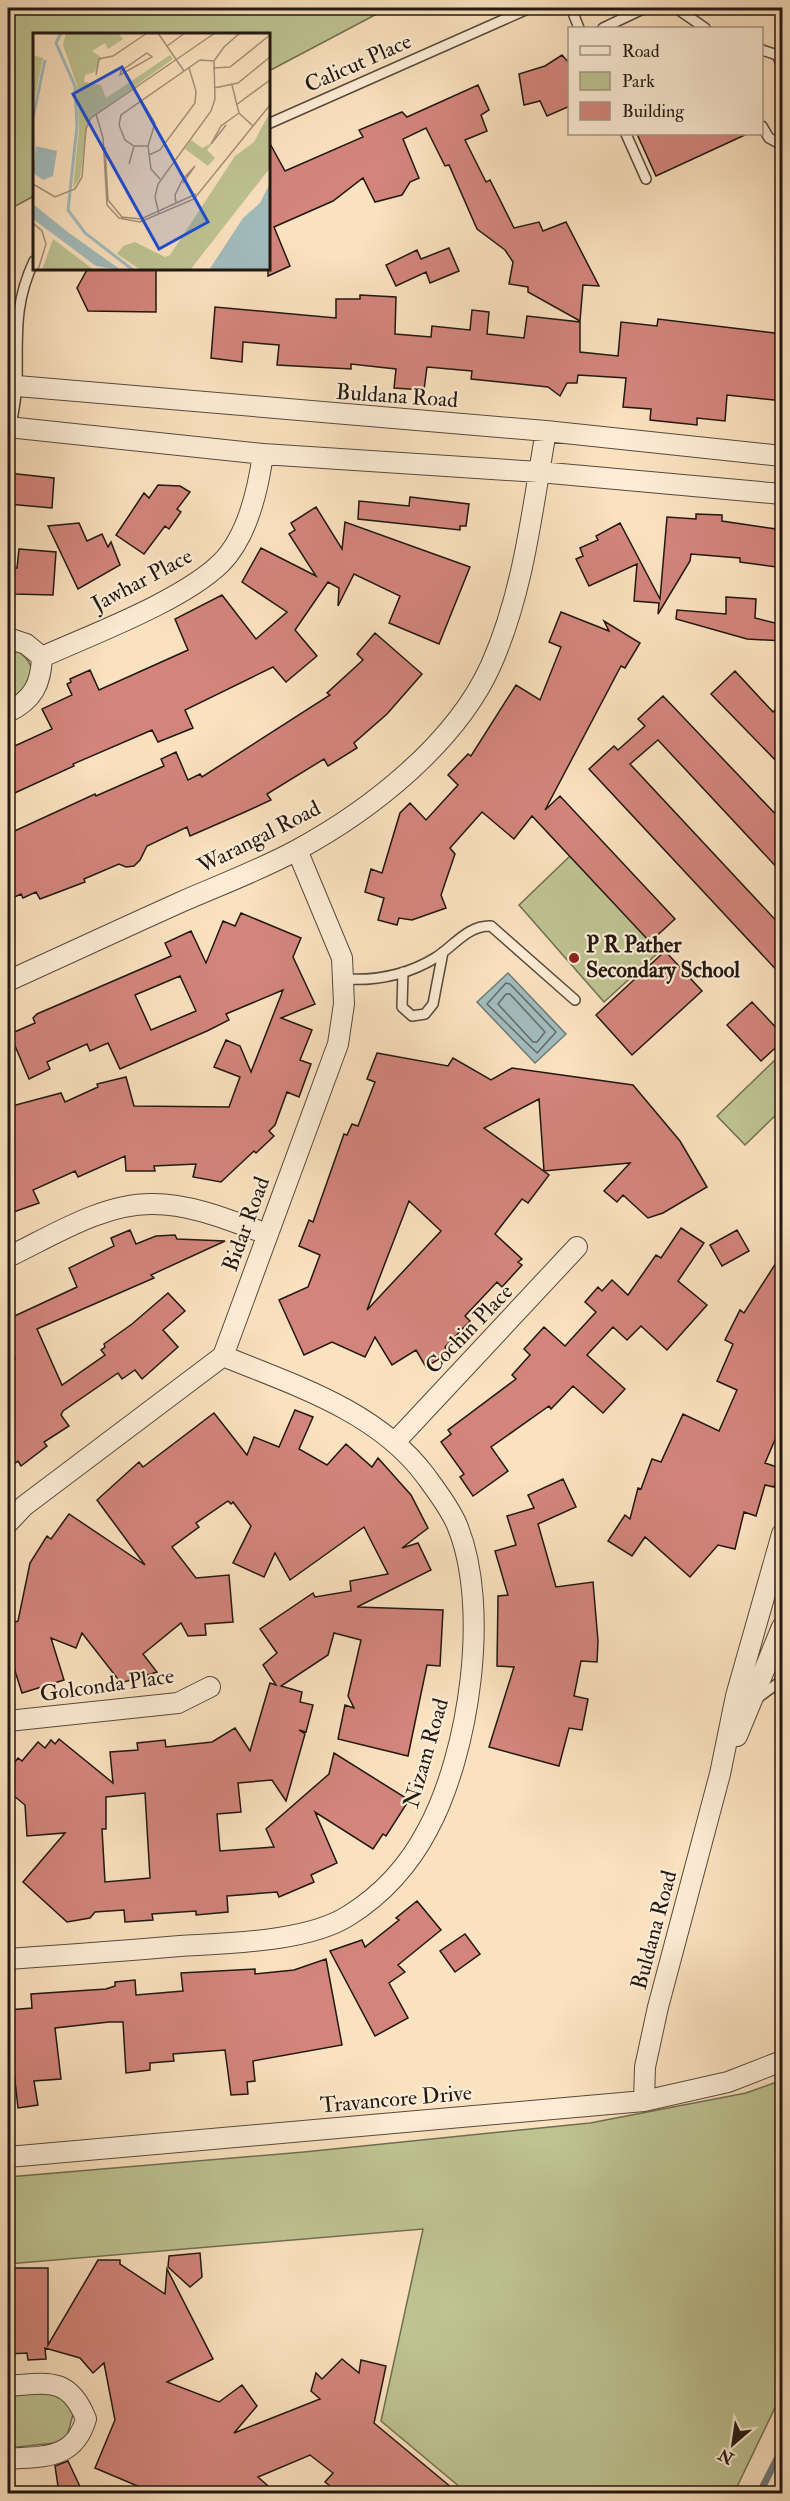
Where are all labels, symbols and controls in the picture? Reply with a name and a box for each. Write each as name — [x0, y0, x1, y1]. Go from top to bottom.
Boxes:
street label: Calicut Place — [300, 27, 416, 99]
legend — [568, 27, 763, 135]
inset map — [33, 33, 270, 270]
text: Road — [622, 40, 660, 63]
text: Park — [622, 70, 655, 93]
text: Building — [622, 100, 685, 123]
street label: Buldana Road — [335, 378, 459, 414]
street label: Jawhar Place — [86, 542, 197, 619]
street label: Warangal Road — [192, 794, 325, 880]
place label: P R Pather Secondary School — [586, 931, 740, 985]
marker: P R Pather Secondary School — [567, 951, 581, 965]
street label: Bidar Road — [216, 1173, 276, 1275]
street label: Cochin Place — [419, 1278, 519, 1380]
street label: Golconda Place — [38, 1662, 176, 1708]
street label: Nizam Road — [397, 1695, 455, 1811]
street label: Buldana Road — [625, 1867, 683, 1993]
street label: Travancore Drive — [319, 2078, 473, 2120]
north arrow — [703, 2414, 763, 2474]
text: N — [715, 2444, 738, 2469]

